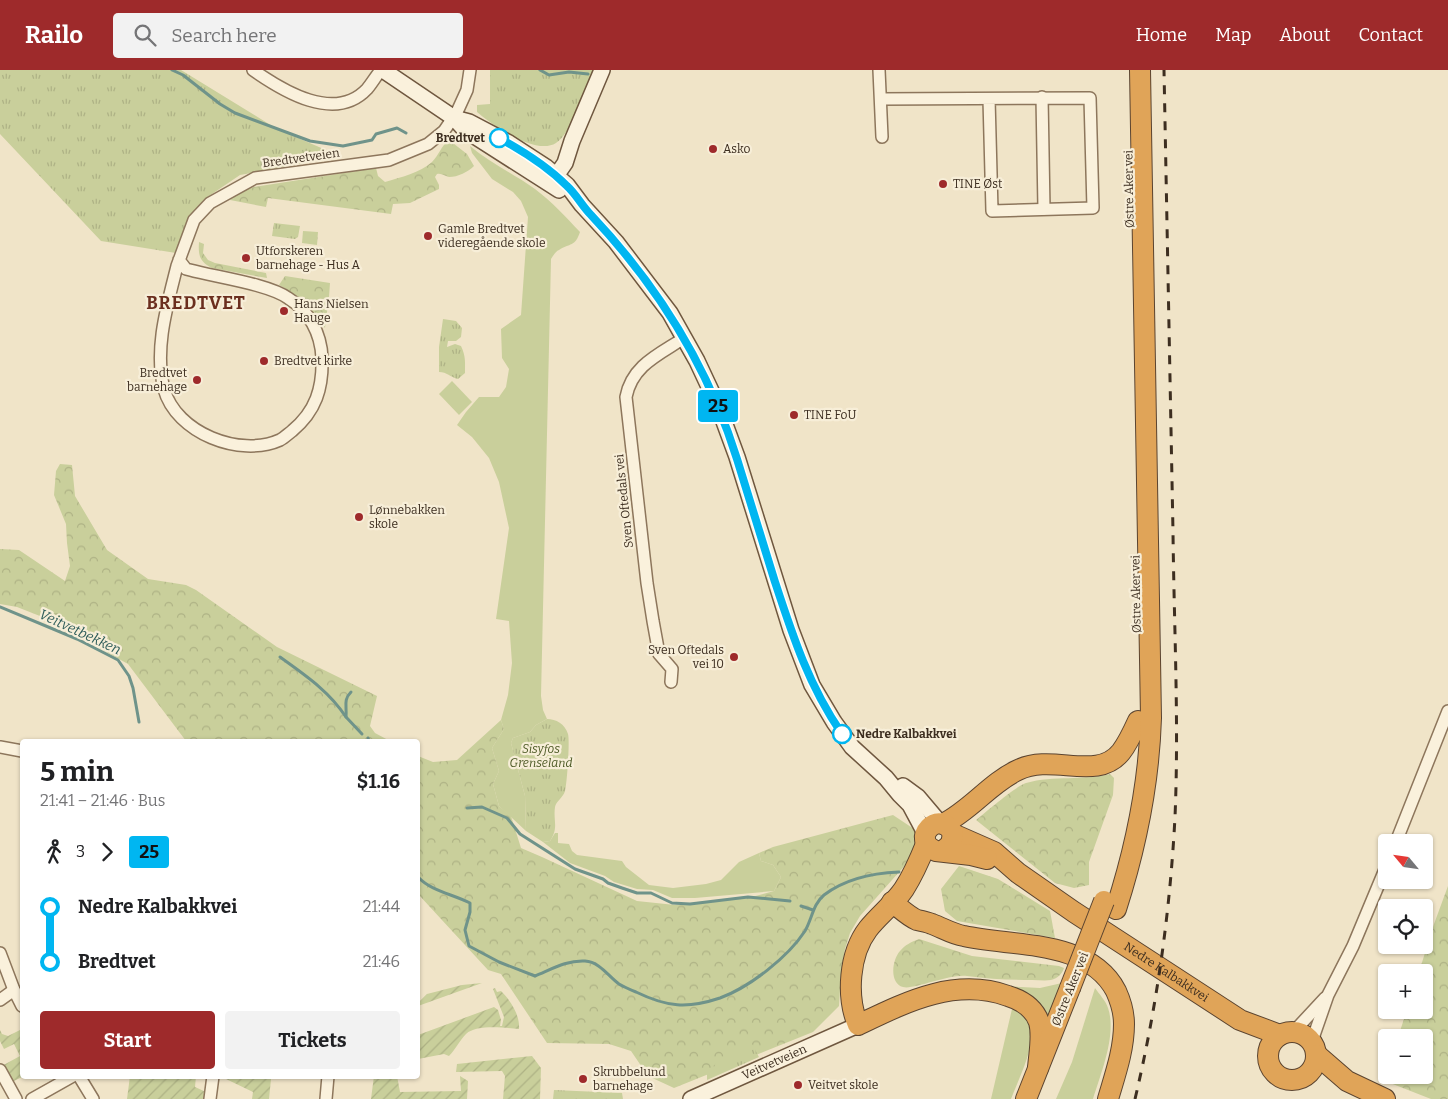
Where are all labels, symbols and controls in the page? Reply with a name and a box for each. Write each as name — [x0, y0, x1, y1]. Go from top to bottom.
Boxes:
search box — [113, 13, 463, 58]
text: Railo — [25, 21, 83, 49]
icon: search — [131, 21, 159, 49]
text: Search here — [171, 24, 277, 47]
text: Home — [1136, 24, 1187, 46]
text: Map — [1215, 24, 1251, 46]
text: About — [1279, 24, 1330, 46]
text: Contact — [1358, 24, 1423, 46]
marker: Bredtvet — [489, 128, 509, 148]
place label: Bredtvet — [436, 131, 485, 145]
place label: Asko — [723, 142, 750, 156]
marker: Asko — [707, 143, 719, 155]
street label: Bredtvetveien — [262, 146, 341, 170]
street label: Østre Aker vei — [1121, 149, 1137, 228]
place label: TINE Øst — [953, 177, 1003, 191]
marker: TINE Øst — [937, 178, 949, 190]
place label: Gamle Bredtvet videregående skole — [437, 222, 546, 250]
marker: Gamle Bredtvet videregående skole — [422, 230, 434, 242]
place label: Utforskeren barnehage - Hus A — [256, 244, 360, 272]
marker: Utforskeren barnehage - Hus A — [240, 252, 252, 264]
district label: BREDTVET — [146, 292, 246, 314]
place label: Hans Nielsen Hauge — [294, 297, 369, 325]
marker: Hans Nielsen Hauge — [278, 305, 290, 317]
place label: Bredtvet kirke — [274, 354, 352, 368]
marker: Bredtvet kirke — [258, 355, 270, 367]
place label: Bredtvet barnehage — [127, 366, 188, 394]
marker: Bredtvet barnehage — [191, 374, 203, 386]
line badge: 25 — [696, 390, 740, 422]
text: 25 — [708, 395, 728, 417]
place label: TINE FoU — [804, 408, 856, 422]
marker: TINE FoU — [788, 409, 800, 421]
street label: Sven Oftedals vei — [612, 453, 636, 549]
place label: Lønnebakken skole — [369, 503, 445, 531]
marker: Lønnebakken skole — [353, 511, 365, 523]
street label: Østre Aker vei — [1128, 554, 1144, 633]
water label: Veitvetbekken — [36, 606, 124, 658]
place label: Sven Oftedals vei 10 — [648, 643, 724, 671]
marker: Sven Oftedals vei 10 — [728, 651, 740, 663]
marker: Nedre Kalbakkvei — [832, 724, 852, 744]
place label: Nedre Kalbakkvei — [856, 727, 957, 741]
park label: Sisyfos Grenseland — [510, 742, 572, 770]
text: 5 min — [40, 755, 114, 788]
text: $1.16 — [357, 770, 400, 793]
text: 21:41 – 21:46 · Bus — [40, 791, 165, 810]
north arrow — [1378, 834, 1432, 889]
map controls — [1378, 834, 1433, 1084]
icon: walk — [40, 838, 68, 866]
icon: forward — [93, 838, 121, 866]
text: 25 — [139, 841, 159, 863]
text: 3 — [76, 842, 85, 861]
text: Nedre Kalbakkvei — [78, 895, 237, 918]
text: 21:44 — [363, 897, 400, 916]
button: locate — [1378, 899, 1433, 954]
street label: Nedre Kalbakkvei — [1121, 939, 1212, 1005]
text: Bredtvet — [78, 950, 156, 973]
street label: Østre Aker vei — [1049, 950, 1091, 1028]
text: 21:46 — [363, 952, 400, 971]
button: + — [1378, 964, 1433, 1019]
button: Start — [40, 1011, 215, 1069]
button: Tickets — [225, 1011, 400, 1069]
button: − — [1378, 1029, 1433, 1084]
street label: Veitvetveien — [740, 1042, 809, 1083]
place label: Skrubbelund barnehage — [593, 1065, 666, 1093]
marker: Skrubbelund barnehage — [577, 1073, 589, 1085]
place label: Veitvet skole — [808, 1078, 878, 1092]
marker: Veitvet skole — [792, 1079, 804, 1091]

